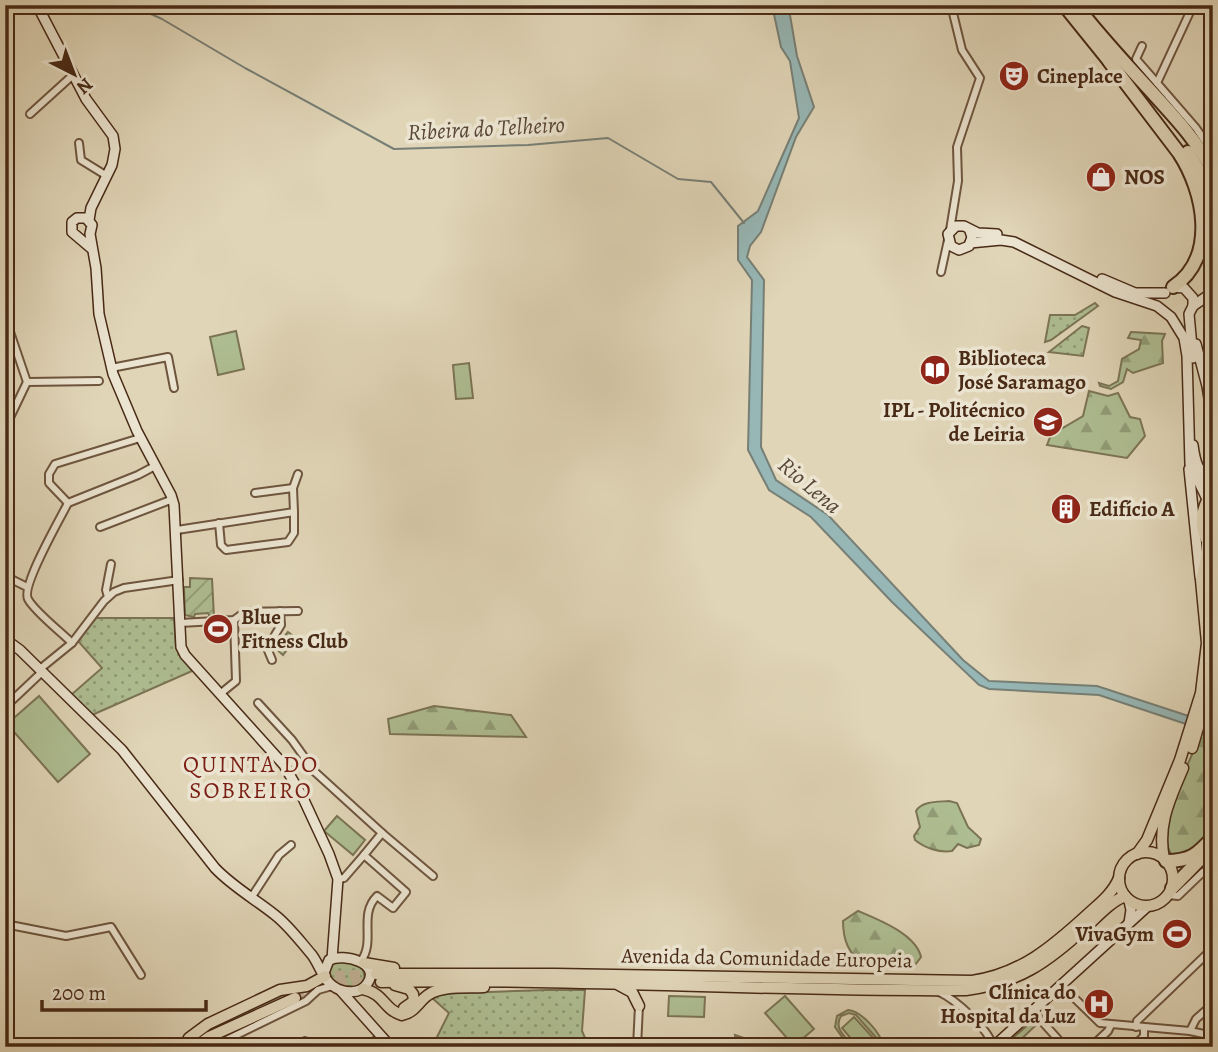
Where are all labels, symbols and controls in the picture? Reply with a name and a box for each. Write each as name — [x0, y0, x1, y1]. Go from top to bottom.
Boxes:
north arrow — [38, 38, 108, 108]
theatre icon: Cineplace — [997, 59, 1031, 93]
place label: Cineplace — [1037, 62, 1123, 90]
text: N — [71, 72, 99, 100]
water label: Ribeira do Telheiro — [407, 109, 565, 148]
shop icon: NOS — [1084, 160, 1118, 194]
place label: NOS — [1124, 163, 1165, 191]
place label: Biblioteca José Saramago — [958, 344, 1086, 396]
library icon: Biblioteca José Saramago — [918, 353, 952, 387]
place label: IPL - Politécnico de Leiria — [883, 396, 1026, 448]
school or university icon: IPL - Politécnico de Leiria — [1031, 405, 1065, 439]
water label: Rio Lena — [771, 450, 848, 521]
building icon: Edifício A — [1049, 492, 1083, 526]
place label: Edifício A — [1089, 495, 1176, 523]
place label: Blue Fitness Club — [241, 603, 348, 655]
sports icon: Blue Fitness Club — [201, 612, 235, 646]
district label: QUINTA DO SOBREIRO — [183, 749, 319, 806]
sports icon: VivaGym — [1160, 917, 1194, 951]
place label: VivaGym — [1074, 920, 1154, 948]
street label: Avenida da Comunidade Europeia — [620, 941, 913, 975]
scale bar — [42, 968, 206, 1012]
place label: Clínica do Hospital da Luz — [940, 978, 1076, 1030]
text: 200 m — [52, 979, 106, 1007]
hospital icon: Clínica do Hospital da Luz — [1082, 987, 1116, 1021]

